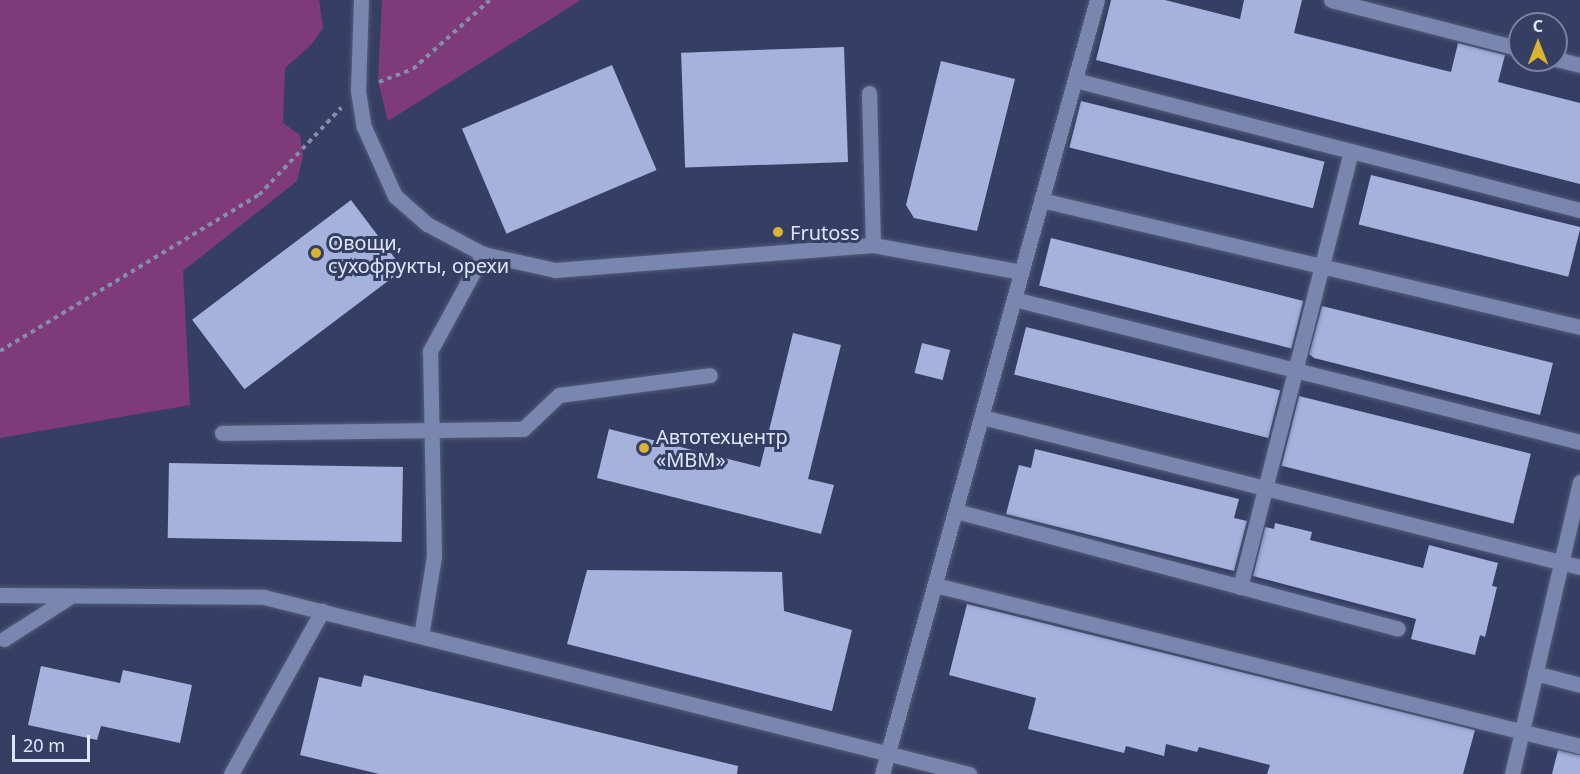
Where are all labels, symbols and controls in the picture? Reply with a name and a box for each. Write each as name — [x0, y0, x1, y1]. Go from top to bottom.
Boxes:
north arrow — [1508, 12, 1568, 72]
text: С — [1533, 15, 1543, 37]
place label: Frutoss — [790, 220, 859, 244]
marker: Frutoss — [771, 225, 785, 239]
place label: Овощи, сухофрукты, орехи — [328, 230, 509, 277]
marker: Овощи, сухофрукты, орехи — [309, 246, 323, 260]
place label: Автотехцентр «МВМ» — [656, 424, 788, 471]
marker: Автотехцентр «МВМ» — [637, 441, 651, 455]
scale bar — [15, 723, 93, 761]
text: 20 m — [23, 733, 65, 757]

